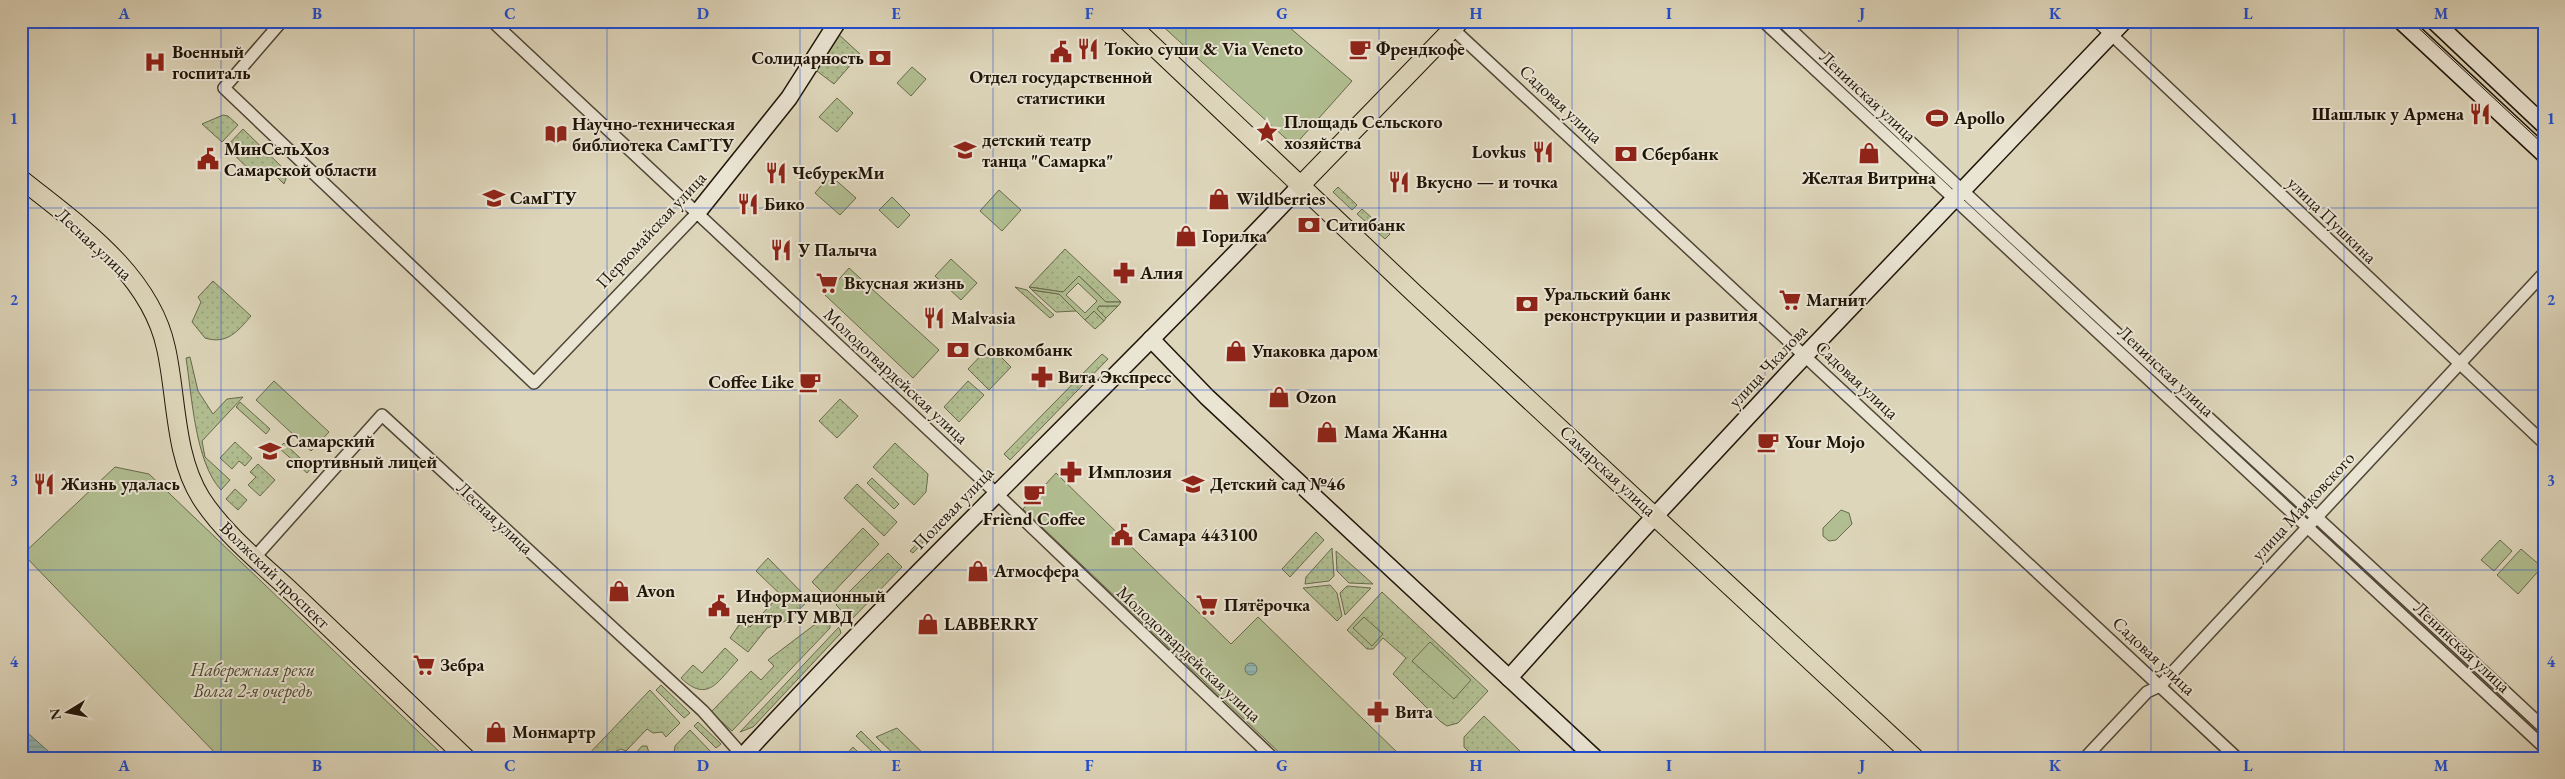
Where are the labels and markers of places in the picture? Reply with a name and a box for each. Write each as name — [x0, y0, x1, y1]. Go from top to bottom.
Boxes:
restaurant icon: Токио суши & Via Veneto — [1075, 36, 1101, 62]
cafe icon: Френдкофе — [1347, 36, 1373, 62]
place label: Токио суши & Via Veneto — [1104, 37, 1303, 60]
place label: Френдкофе — [1376, 37, 1465, 60]
public building icon: Отдел государственной статистики — [1048, 39, 1074, 65]
place label: Военный госпиталь — [172, 40, 251, 84]
bank icon: Солидарность — [867, 45, 893, 71]
place label: Солидарность — [752, 46, 864, 69]
hospital icon: Военный госпиталь — [142, 49, 168, 75]
place label: Отдел государственной статистики — [970, 65, 1153, 109]
restaurant icon: Шашлык у Армена — [2467, 101, 2493, 127]
place label: Шашлык у Армена — [2312, 102, 2464, 125]
sports icon: Apollo — [1924, 105, 1950, 131]
place label: Apollo — [1953, 106, 2005, 129]
place label: Площадь Сельского хозяйства — [1284, 110, 1443, 154]
place label: Научно-техническая библиотека СамГТУ — [572, 112, 735, 156]
place icon: Площадь Сельского хозяйства — [1254, 119, 1280, 145]
library icon: Научно-техническая библиотека СамГТУ — [543, 121, 569, 147]
place label: детский театр танца "Самарка" — [982, 128, 1113, 172]
place label: МинСельХоз Самарской области — [224, 137, 377, 181]
school or university icon: детский театр танца "Самарка" — [952, 137, 978, 163]
restaurant icon: Lovkus — [1530, 139, 1556, 165]
place label: Lovkus — [1472, 140, 1526, 163]
shop icon: Желтая Витрина — [1856, 140, 1882, 166]
bank icon: Сбербанк — [1613, 141, 1639, 167]
place label: Сбербанк — [1642, 142, 1718, 165]
public building icon: МинСельХоз Самарской области — [195, 146, 221, 172]
restaurant icon: ЧебурекМи — [763, 160, 789, 186]
place label: ЧебурекМи — [792, 161, 885, 184]
place label: Желтая Витрина — [1801, 166, 1936, 189]
restaurant icon: Вкусно — и точка — [1386, 169, 1412, 195]
place label: Вкусно — и точка — [1416, 170, 1558, 193]
school or university icon: СамГТУ — [481, 185, 507, 211]
place label: СамГТУ — [510, 186, 578, 209]
shop icon: Wildberries — [1206, 186, 1232, 212]
place label: Wildberries — [1236, 187, 1325, 210]
restaurant icon: Бико — [735, 191, 761, 217]
place label: Бико — [764, 192, 805, 215]
bank icon: Ситибанк — [1296, 212, 1322, 238]
place label: Ситибанк — [1326, 213, 1405, 236]
shop icon: Горилка — [1173, 223, 1199, 249]
place label: Горилка — [1202, 224, 1267, 247]
restaurant icon: У Палыча — [768, 237, 794, 263]
place label: У Палыча — [797, 238, 877, 261]
pharmacy icon: Алия — [1111, 260, 1137, 286]
place label: Алия — [1139, 261, 1183, 284]
supermarket icon: Вкусная жизнь — [814, 270, 840, 296]
place label: Вкусная жизнь — [844, 271, 965, 294]
place label: Уральский банк реконструкции и развития — [1543, 282, 1758, 326]
supermarket icon: Магнит — [1777, 287, 1803, 313]
place label: Магнит — [1806, 288, 1866, 311]
bank icon: Уральский банк реконструкции и развития — [1514, 291, 1540, 317]
restaurant icon: Malvasia — [921, 305, 947, 331]
place label: Malvasia — [951, 306, 1016, 329]
bank icon: Совкомбанк — [945, 337, 971, 363]
place label: Совкомбанк — [974, 338, 1073, 361]
shop icon: Упаковка даром — [1223, 338, 1249, 364]
place label: Упаковка даром — [1251, 339, 1378, 362]
pharmacy icon: Вита Экспресс — [1029, 364, 1055, 390]
place label: Вита Экспресс — [1058, 365, 1172, 388]
cafe icon: Coffee Like — [797, 369, 823, 395]
place label: Coffee Like — [709, 370, 794, 393]
shop icon: Ozon — [1266, 384, 1292, 410]
place label: Ozon — [1296, 385, 1337, 408]
shop icon: Мама Жанна — [1314, 419, 1340, 445]
place label: Мама Жанна — [1344, 420, 1448, 443]
place label: Самарский спортивный лицей — [286, 429, 438, 473]
cafe icon: Your Mojo — [1755, 429, 1781, 455]
place label: Your Mojo — [1785, 430, 1865, 453]
school or university icon: Самарский спортивный лицей — [257, 438, 283, 464]
pharmacy icon: Имплозия — [1058, 459, 1084, 485]
place label: Имплозия — [1088, 460, 1172, 483]
restaurant icon: Жизнь удалась — [31, 471, 57, 497]
school or university icon: Детский сад №46 — [1180, 471, 1206, 497]
place label: Жизнь удалась — [60, 472, 180, 495]
place label: Детский сад №46 — [1210, 472, 1346, 495]
cafe icon: Friend Coffee — [1021, 481, 1047, 507]
place label: Friend Coffee — [983, 507, 1086, 530]
public building icon: Самара 443100 — [1109, 522, 1135, 548]
place label: Самара 443100 — [1138, 523, 1258, 546]
shop icon: Атмосфера — [965, 558, 991, 584]
place label: Атмосфера — [993, 559, 1079, 582]
shop icon: Avon — [606, 578, 632, 604]
place label: Avon — [635, 579, 675, 602]
place label: Информационный центр ГУ МВД — [736, 584, 886, 628]
supermarket icon: Пятёрочка — [1194, 592, 1220, 618]
public building icon: Информационный центр ГУ МВД — [706, 593, 732, 619]
place label: Пятёрочка — [1224, 593, 1310, 616]
shop icon: LABBERRY — [915, 611, 941, 637]
place label: LABBERRY — [944, 612, 1039, 635]
supermarket icon: Зебра — [411, 652, 437, 678]
place label: Зебра — [440, 653, 484, 676]
pharmacy icon: Вита — [1365, 699, 1391, 725]
place label: Вита — [1395, 700, 1433, 723]
shop icon: Монмартр — [483, 719, 509, 745]
place label: Монмартр — [512, 720, 596, 743]

